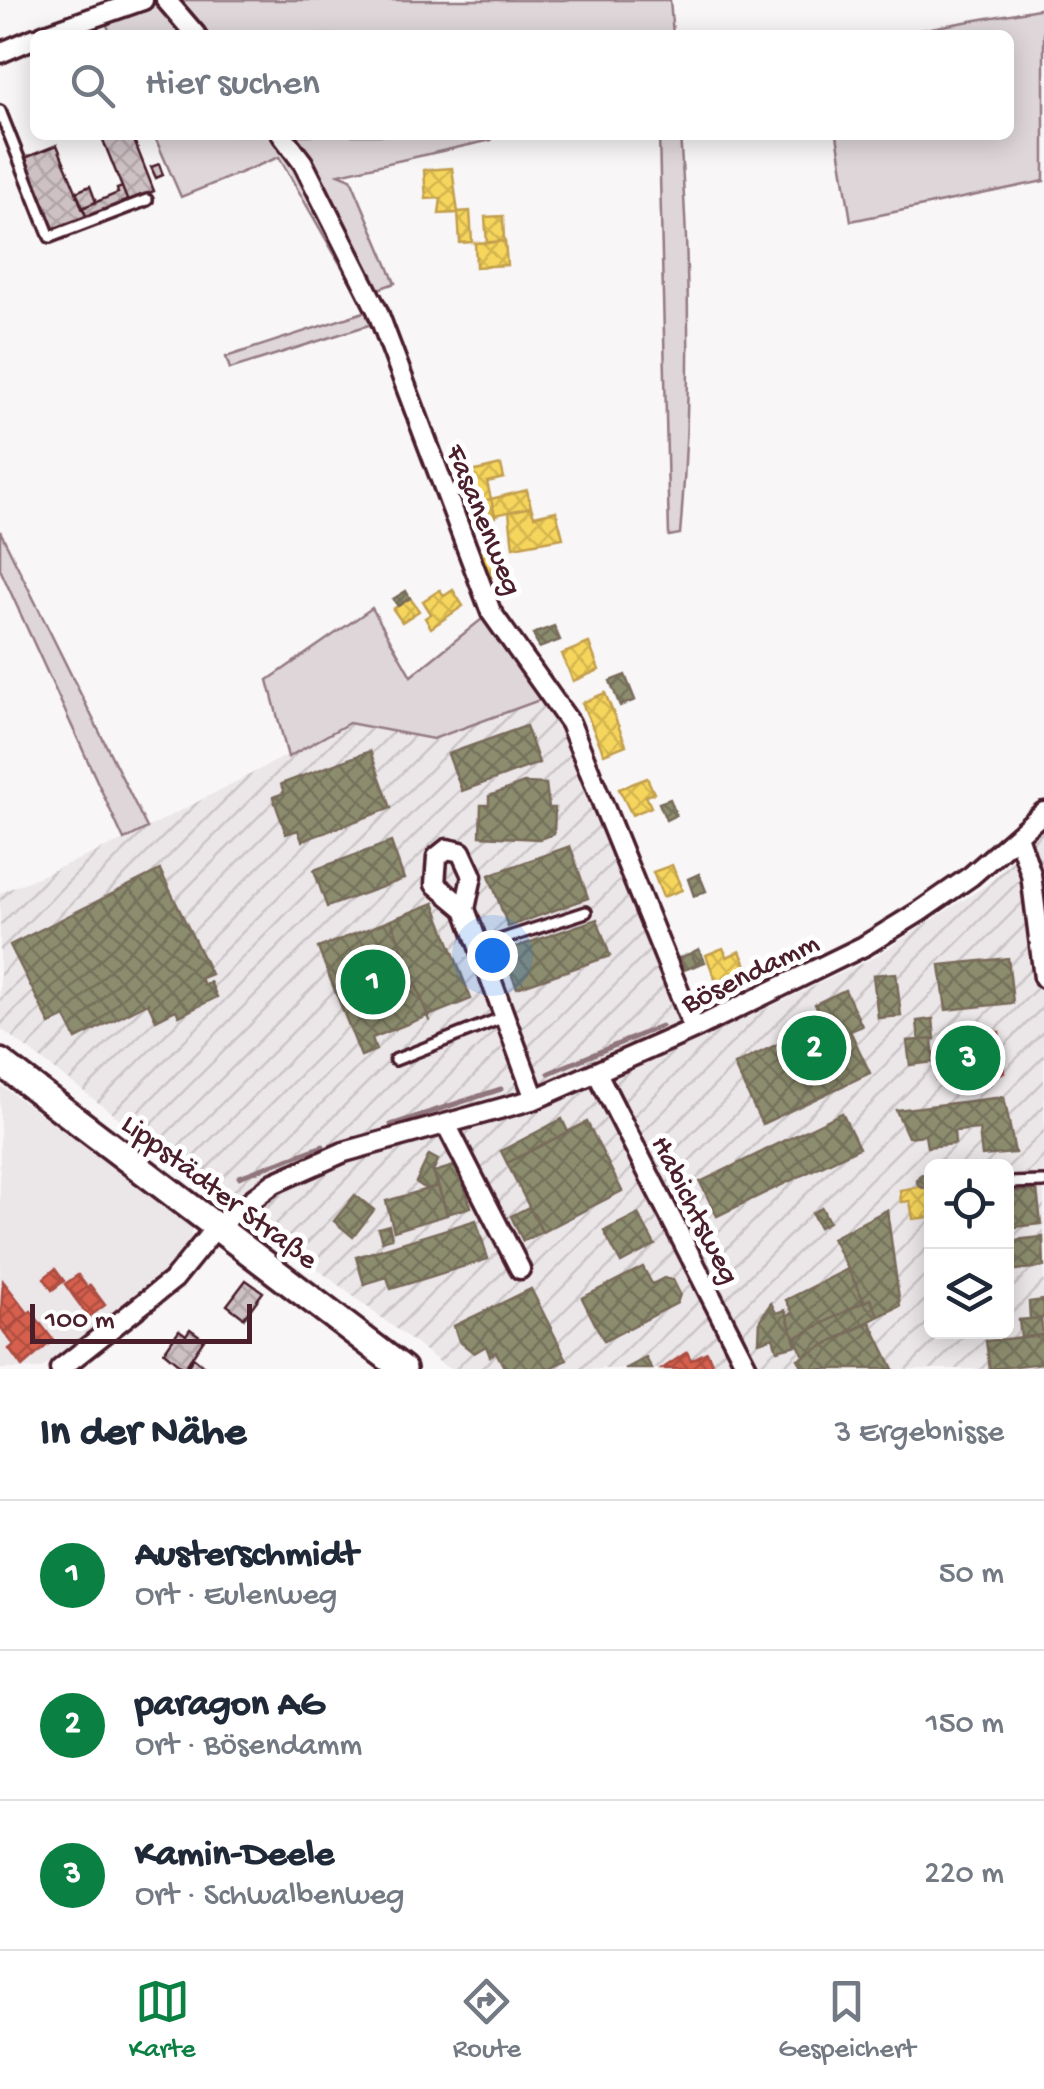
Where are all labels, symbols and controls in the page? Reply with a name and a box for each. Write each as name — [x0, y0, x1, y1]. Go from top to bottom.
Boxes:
search box — [30, 30, 1014, 140]
icon: search — [65, 58, 120, 113]
text: Hier suchen — [145, 63, 320, 107]
street label: Fasanenweg — [435, 439, 528, 601]
street label: Bösendamm — [676, 927, 825, 1024]
your location — [467, 930, 518, 981]
pin: 1 — [340, 944, 406, 1020]
pin: 2 — [782, 1010, 846, 1086]
pin: 3 — [936, 1020, 1000, 1096]
street label: Lippstädter Straße — [113, 1108, 324, 1279]
street label: Habichtsweg — [641, 1131, 745, 1291]
map controls — [924, 1159, 1014, 1339]
button: locate — [924, 1159, 1014, 1249]
button: layers — [924, 1249, 1014, 1339]
scale bar — [30, 1299, 252, 1344]
text: 100 m — [45, 1305, 115, 1338]
text: In der Nähe — [40, 1410, 246, 1459]
text: 3 Ergebnisse — [835, 1415, 1004, 1453]
text: Austerschmidt — [135, 1534, 358, 1578]
text: 1 — [66, 1556, 79, 1594]
text: 50 m — [939, 1556, 1004, 1594]
text: Ort · Eulenweg — [135, 1578, 337, 1616]
text: paragon AG — [135, 1684, 324, 1728]
text: 2 — [65, 1706, 80, 1744]
text: 150 m — [926, 1706, 1004, 1744]
text: Ort · Bösendamm — [135, 1728, 362, 1766]
text: Kamin-Deele — [135, 1834, 334, 1878]
text: 3 — [64, 1856, 81, 1894]
text: 220 m — [924, 1856, 1004, 1894]
text: Ort · Schwalbenweg — [135, 1878, 405, 1916]
tab: Karte — [129, 1974, 195, 2067]
tab: Route — [453, 1974, 521, 2067]
tab: Gespeichert — [778, 1974, 915, 2067]

